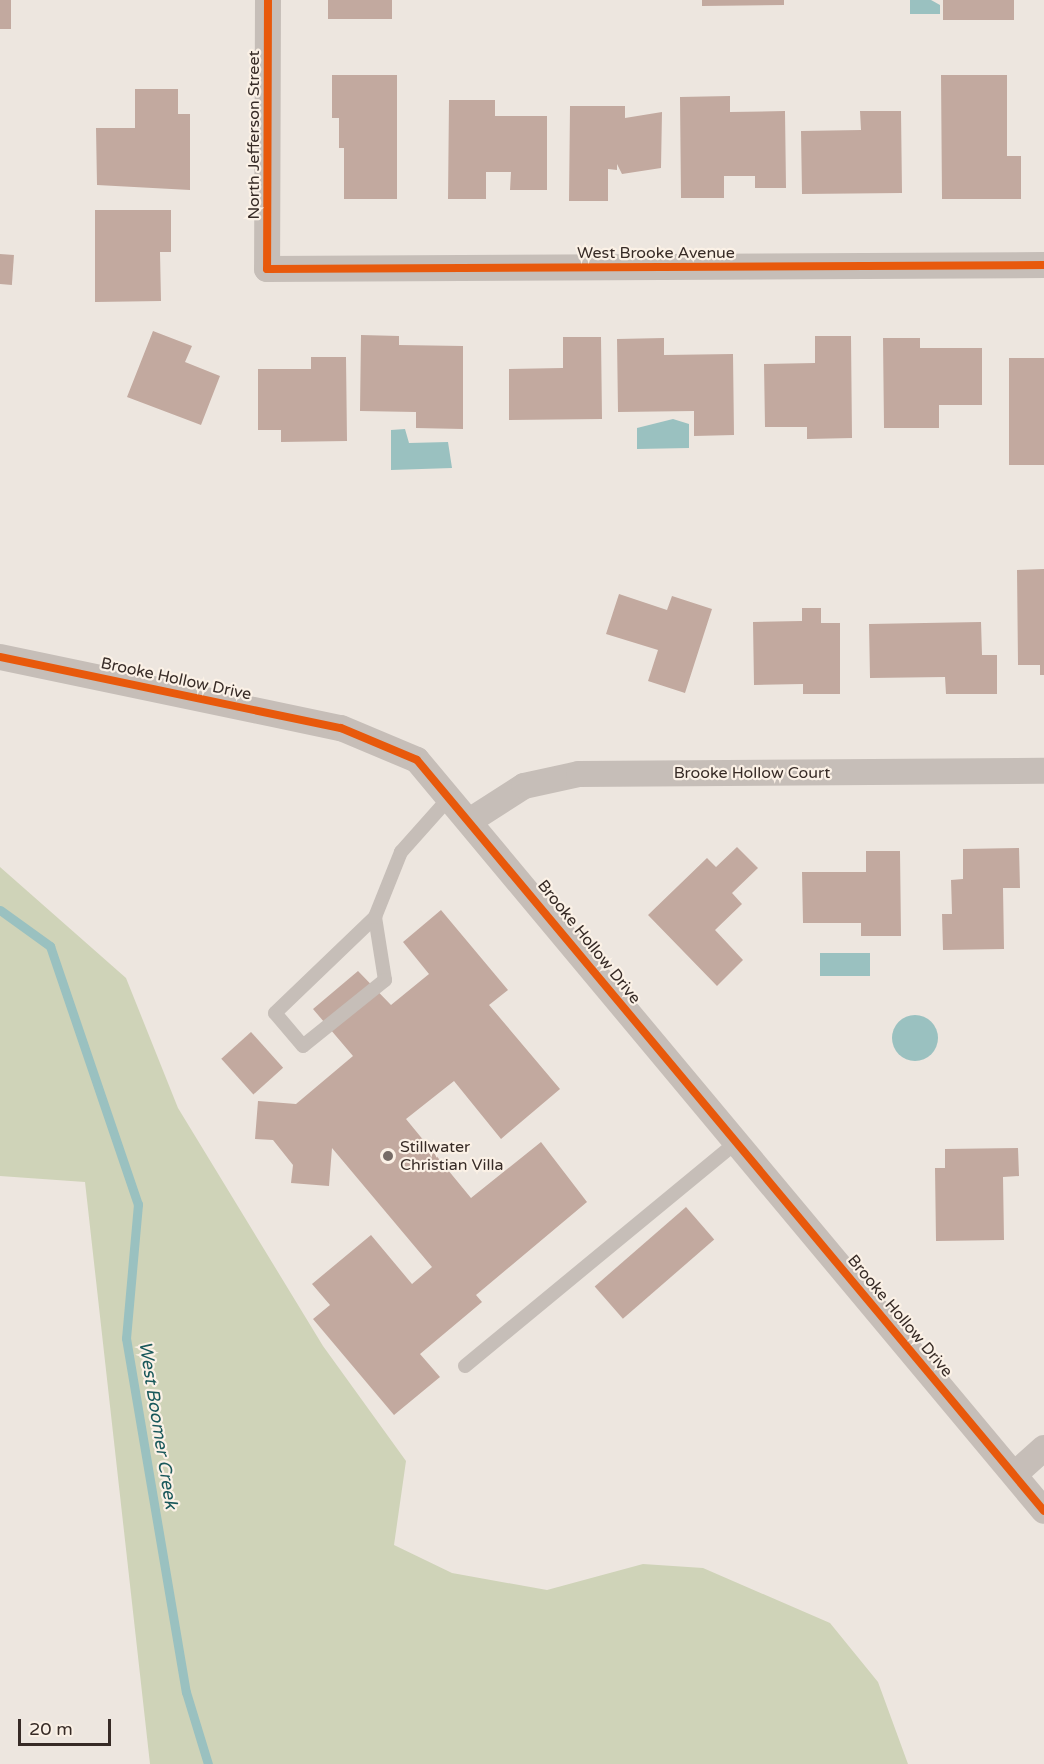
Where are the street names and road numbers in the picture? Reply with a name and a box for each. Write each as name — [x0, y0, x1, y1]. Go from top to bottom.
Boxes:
street label: North Jefferson Street — [244, 50, 264, 220]
street label: West Brooke Avenue — [577, 243, 735, 263]
street label: Brooke Hollow Drive — [99, 654, 253, 704]
street label: Brooke Hollow Court — [674, 763, 830, 783]
street label: Brooke Hollow Drive — [533, 876, 645, 1008]
street label: Brooke Hollow Drive — [843, 1251, 957, 1381]

